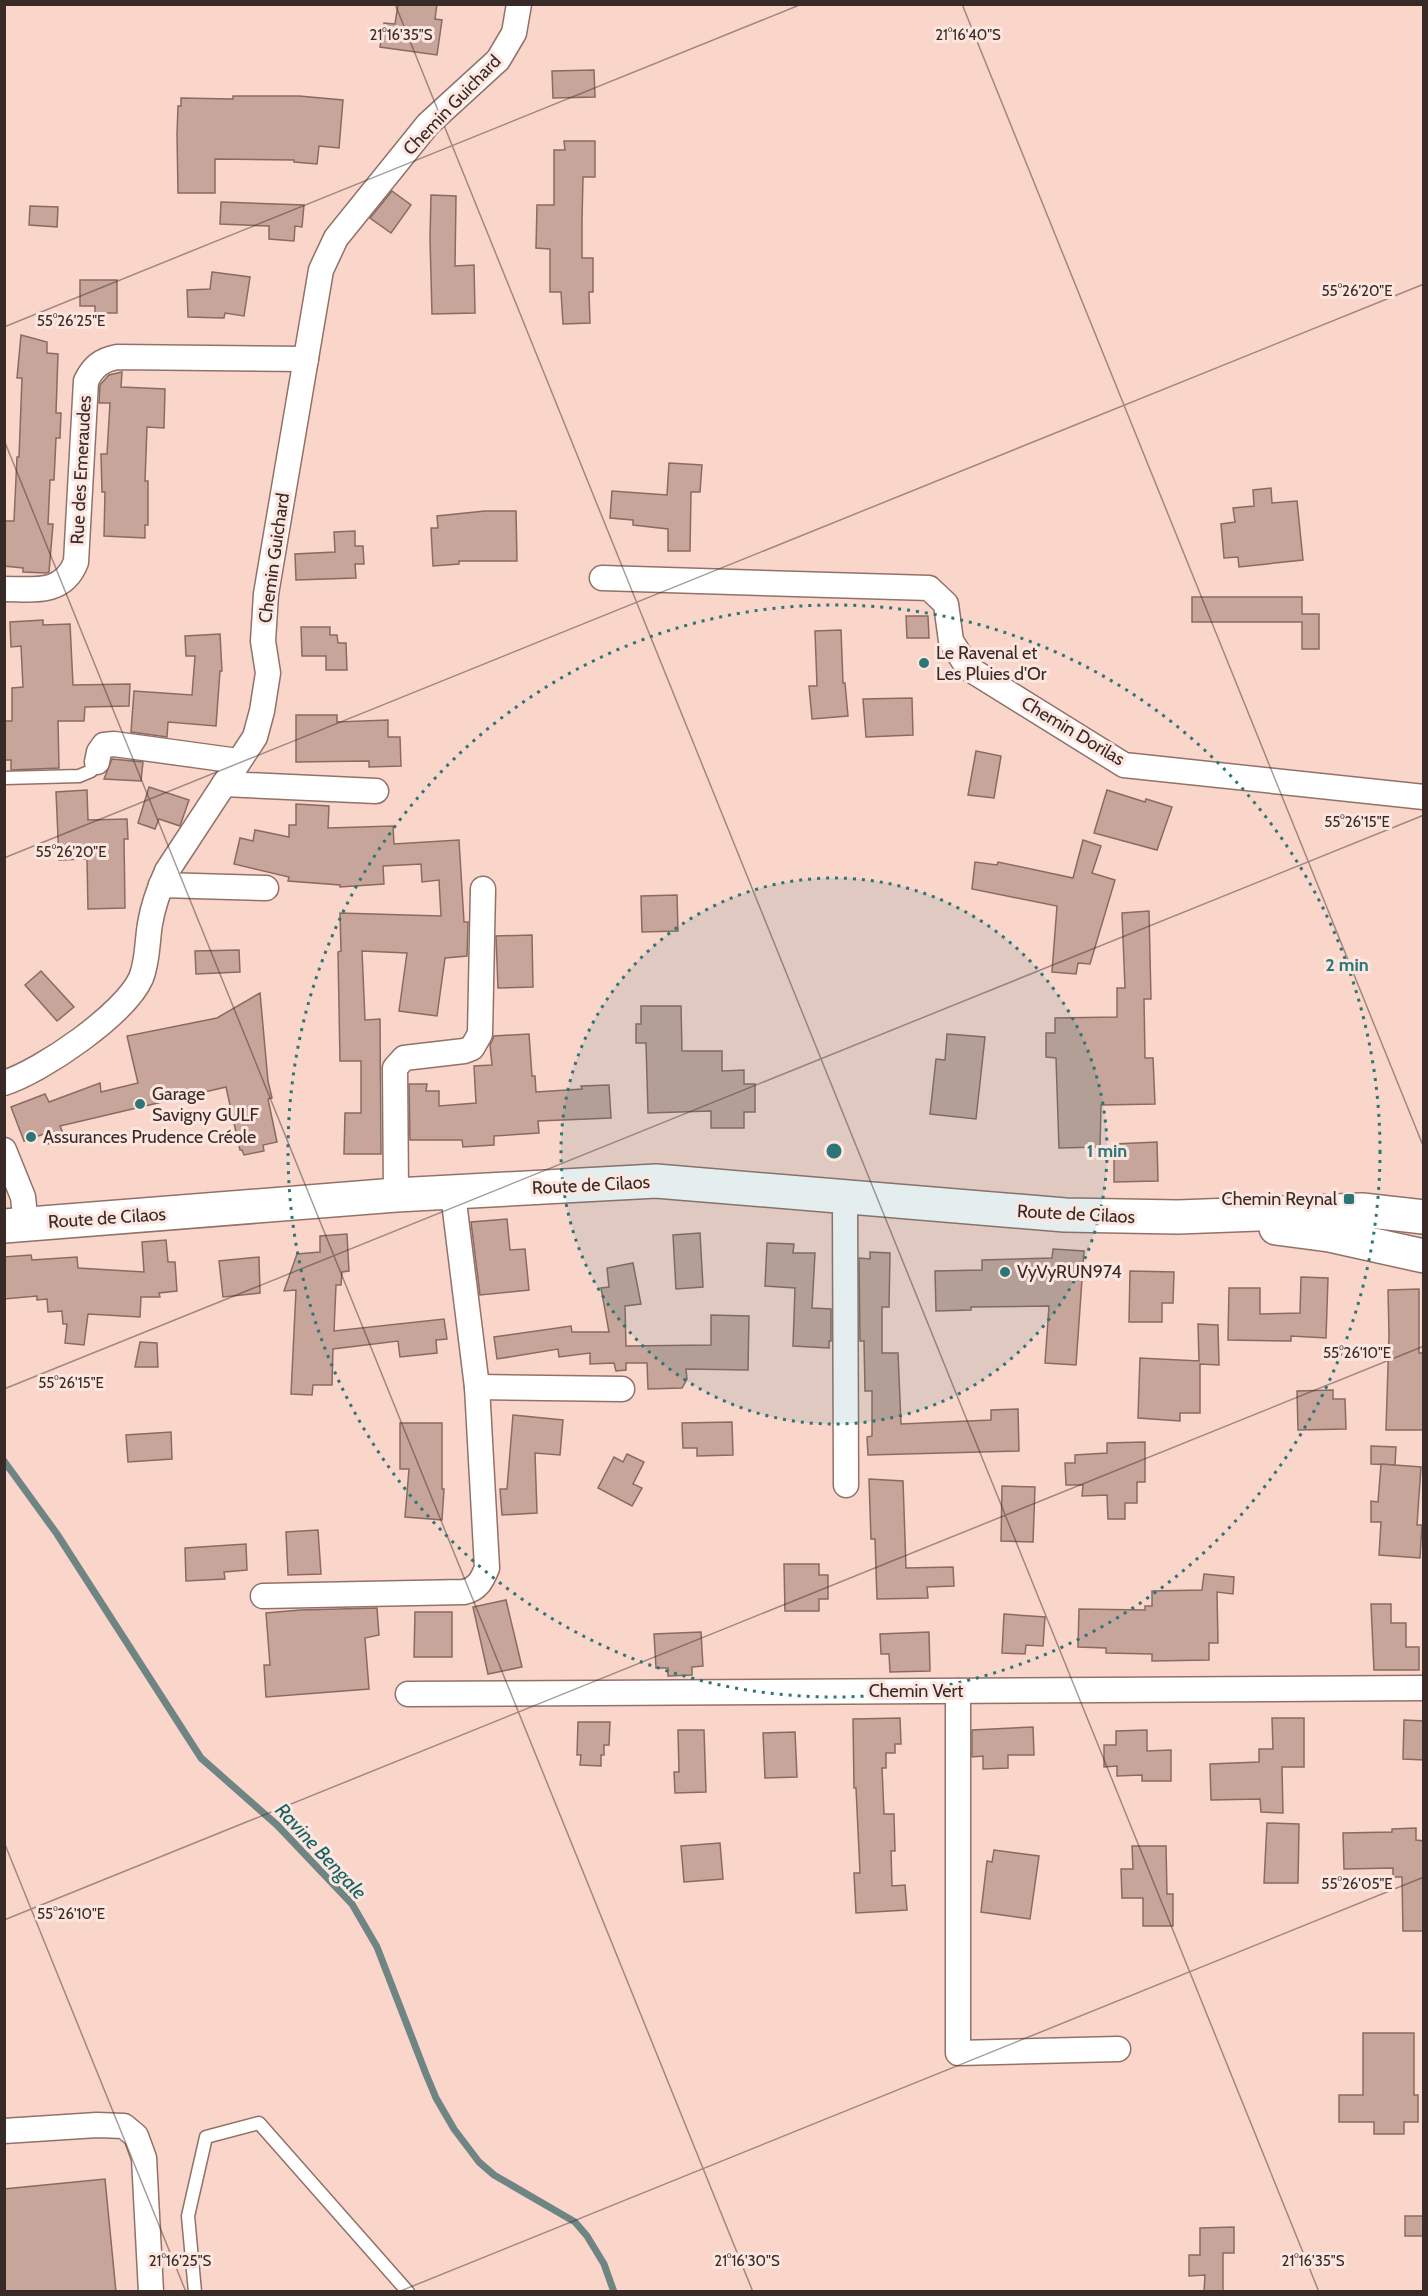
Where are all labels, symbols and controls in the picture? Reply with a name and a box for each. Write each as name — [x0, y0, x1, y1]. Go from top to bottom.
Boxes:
text: 21°16'35"S — [370, 26, 433, 44]
text: 21°16'40"S — [935, 26, 1001, 44]
street label: Chemin Guichard — [399, 50, 505, 160]
text: 55°26'20"E — [1321, 282, 1393, 300]
text: 55°26'25"E — [37, 312, 105, 330]
street label: Rue des Emeraudes — [66, 395, 96, 545]
street label: Chemin Guichard — [254, 492, 294, 624]
place label: Le Ravenal et Les Pluies d'Or — [936, 642, 1047, 685]
marker: Le Ravenal et Les Pluies d'Or — [917, 656, 931, 670]
street label: Chemin Dorilas — [1017, 692, 1129, 770]
text: 55°26'15"E — [1324, 813, 1390, 831]
text: 55°26'20"E — [35, 843, 107, 861]
text: 2 min — [1325, 954, 1369, 976]
place label: Garage Savigny GULF — [152, 1083, 260, 1126]
marker: Garage Savigny GULF — [133, 1097, 147, 1111]
place label: Assurances Prudence Créole — [43, 1126, 256, 1148]
marker: Assurances Prudence Créole — [24, 1130, 38, 1144]
text: 1 min — [1087, 1140, 1127, 1162]
centre of rings — [824, 1141, 844, 1161]
street label: Route de Cilaos — [531, 1171, 651, 1199]
place label: Chemin Reynal — [1222, 1188, 1338, 1210]
marker: Chemin Reynal — [1342, 1192, 1356, 1206]
street label: Route de Cilaos — [1016, 1200, 1136, 1228]
street label: Route de Cilaos — [47, 1203, 167, 1233]
place label: VyVyRUN974 — [1017, 1261, 1122, 1283]
marker: VyVyRUN974 — [998, 1265, 1012, 1279]
text: 55°26'10"E — [1323, 1344, 1391, 1362]
text: 55°26'15"E — [38, 1374, 104, 1392]
street label: Chemin Vert — [869, 1680, 963, 1702]
water label: Ravine Bengale — [270, 1798, 372, 1904]
text: 55°26'05"E — [1321, 1875, 1393, 1893]
text: 55°26'10"E — [37, 1905, 105, 1923]
text: 21°16'25"S — [149, 2252, 212, 2270]
text: 21°16'30"S — [714, 2252, 780, 2270]
text: 21°16'35"S — [1282, 2252, 1345, 2270]

